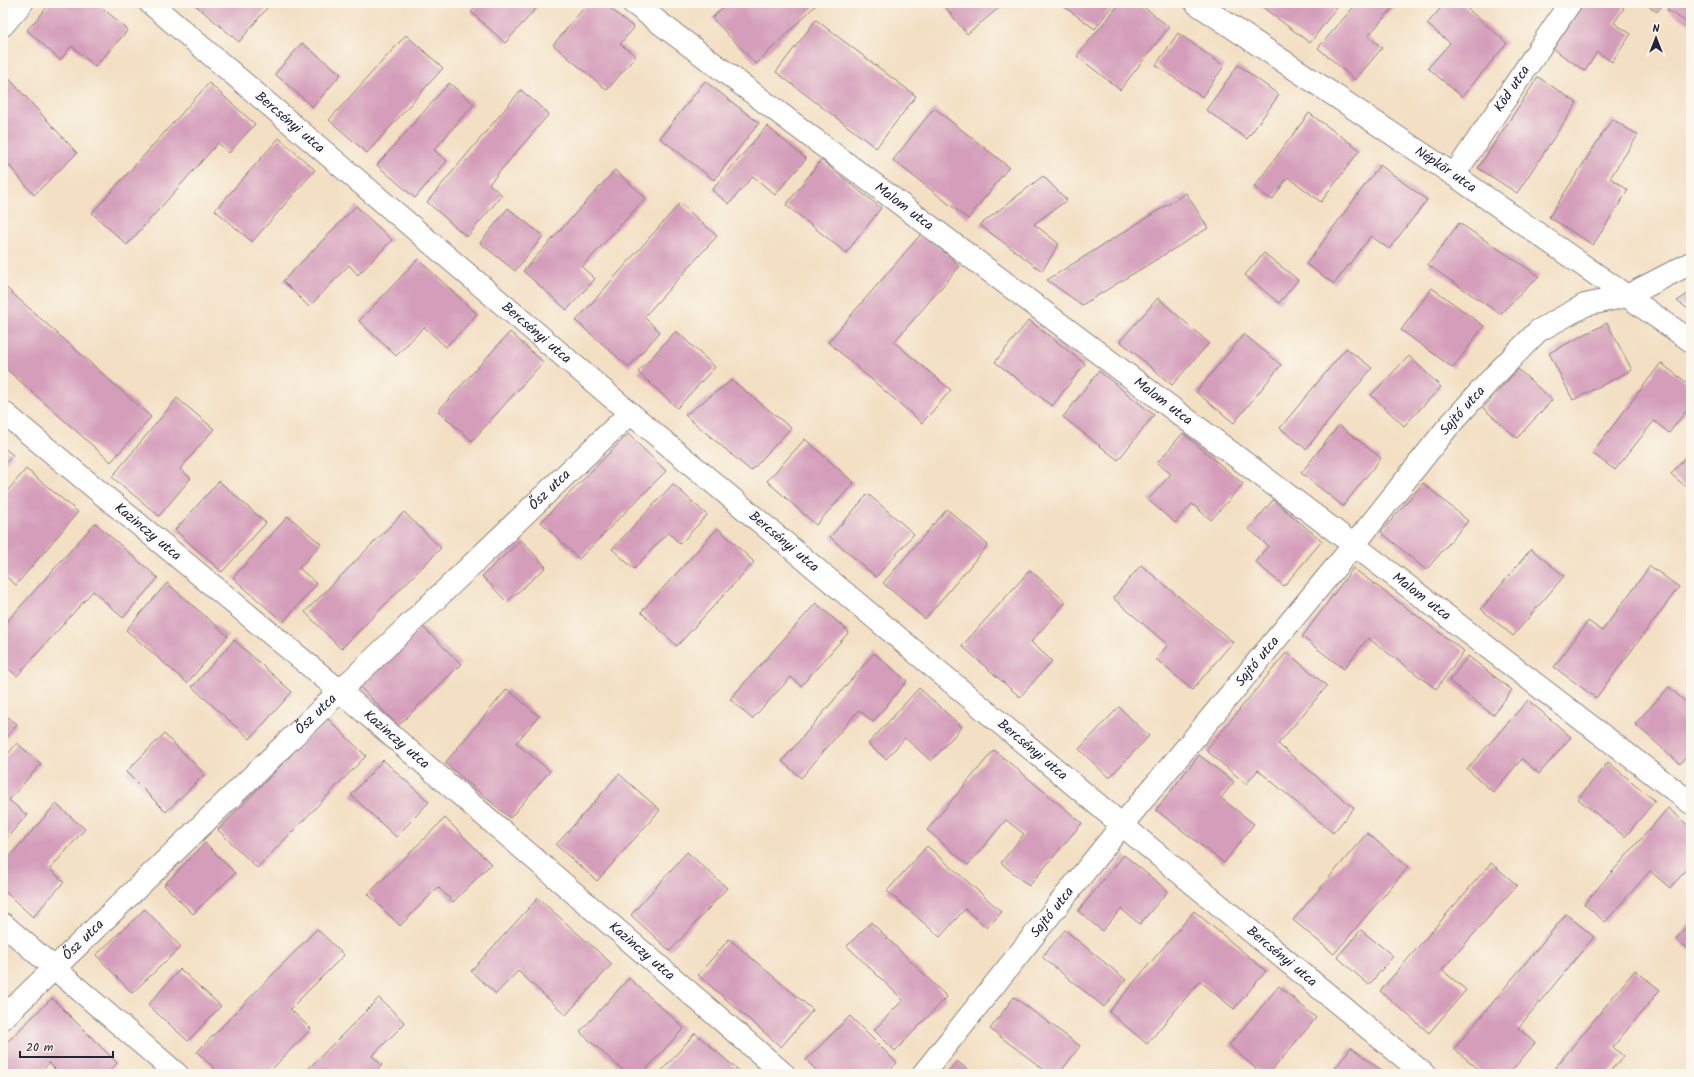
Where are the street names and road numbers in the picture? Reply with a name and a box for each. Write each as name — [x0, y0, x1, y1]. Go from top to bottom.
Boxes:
street label: Köd utca — [1488, 61, 1536, 117]
street label: Bercsényi utca — [250, 86, 330, 159]
street label: Népkör utca — [1410, 141, 1481, 198]
street label: Malom utca — [870, 177, 938, 236]
street label: Bercsényi utca — [496, 297, 576, 369]
street label: Malom utca — [1129, 372, 1197, 431]
street label: Sajtó utca — [1434, 381, 1491, 440]
street label: Ősz utca — [524, 464, 576, 516]
street label: Kazinczy utca — [109, 497, 186, 566]
street label: Bercsényi utca — [744, 506, 824, 578]
street label: Malom utca — [1387, 567, 1456, 626]
street label: Sajtó utca — [1230, 631, 1285, 692]
street label: Ősz utca — [290, 689, 342, 740]
street label: Kazinczy utca — [358, 705, 434, 775]
street label: Bercsényi utca — [992, 714, 1072, 786]
street label: Sajtó utca — [1025, 882, 1080, 943]
street label: Ősz utca — [57, 914, 109, 966]
street label: Kazinczy utca — [604, 916, 680, 986]
street label: Bercsényi utca — [1241, 921, 1322, 993]

